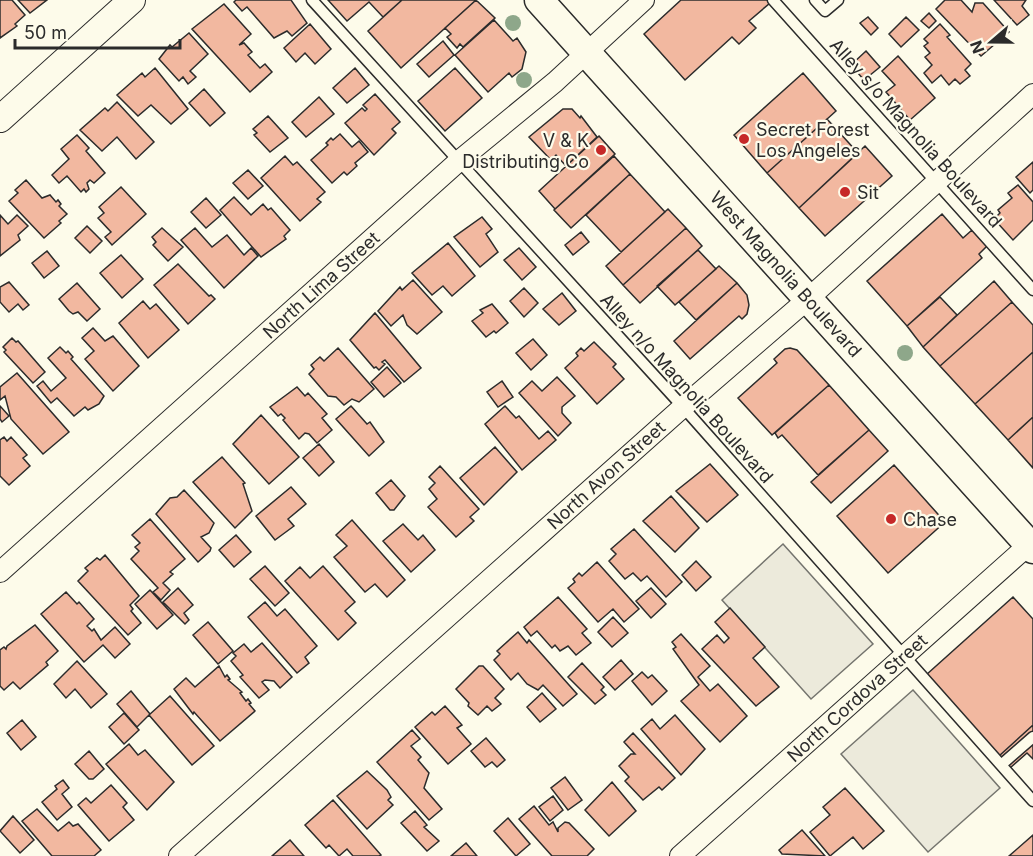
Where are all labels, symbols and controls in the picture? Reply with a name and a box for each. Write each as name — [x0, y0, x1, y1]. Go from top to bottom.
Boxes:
scale bar — [15, 12, 180, 50]
north arrow — [961, 12, 1021, 72]
text: 50 m — [24, 22, 67, 43]
street label: Alley s/o Magnolia Boulevard — [826, 34, 1006, 232]
text: N — [965, 38, 988, 56]
place label: Secret Forest Los Angeles — [756, 119, 869, 161]
place label: V & K Distributing Co — [462, 130, 589, 172]
marker: Secret Forest Los Angeles — [737, 132, 751, 146]
marker: V & K Distributing Co — [594, 143, 608, 157]
place label: Sit — [857, 182, 879, 203]
marker: Sit — [838, 185, 852, 199]
street label: West Magnolia Boulevard — [706, 187, 866, 361]
street label: North Lima Street — [259, 227, 384, 343]
street label: Alley n/o Magnolia Boulevard — [596, 289, 778, 487]
street label: North Avon Street — [543, 417, 669, 533]
place label: Chase — [903, 509, 957, 530]
marker: Chase — [884, 512, 898, 526]
street label: North Cordova Street — [783, 630, 931, 766]

